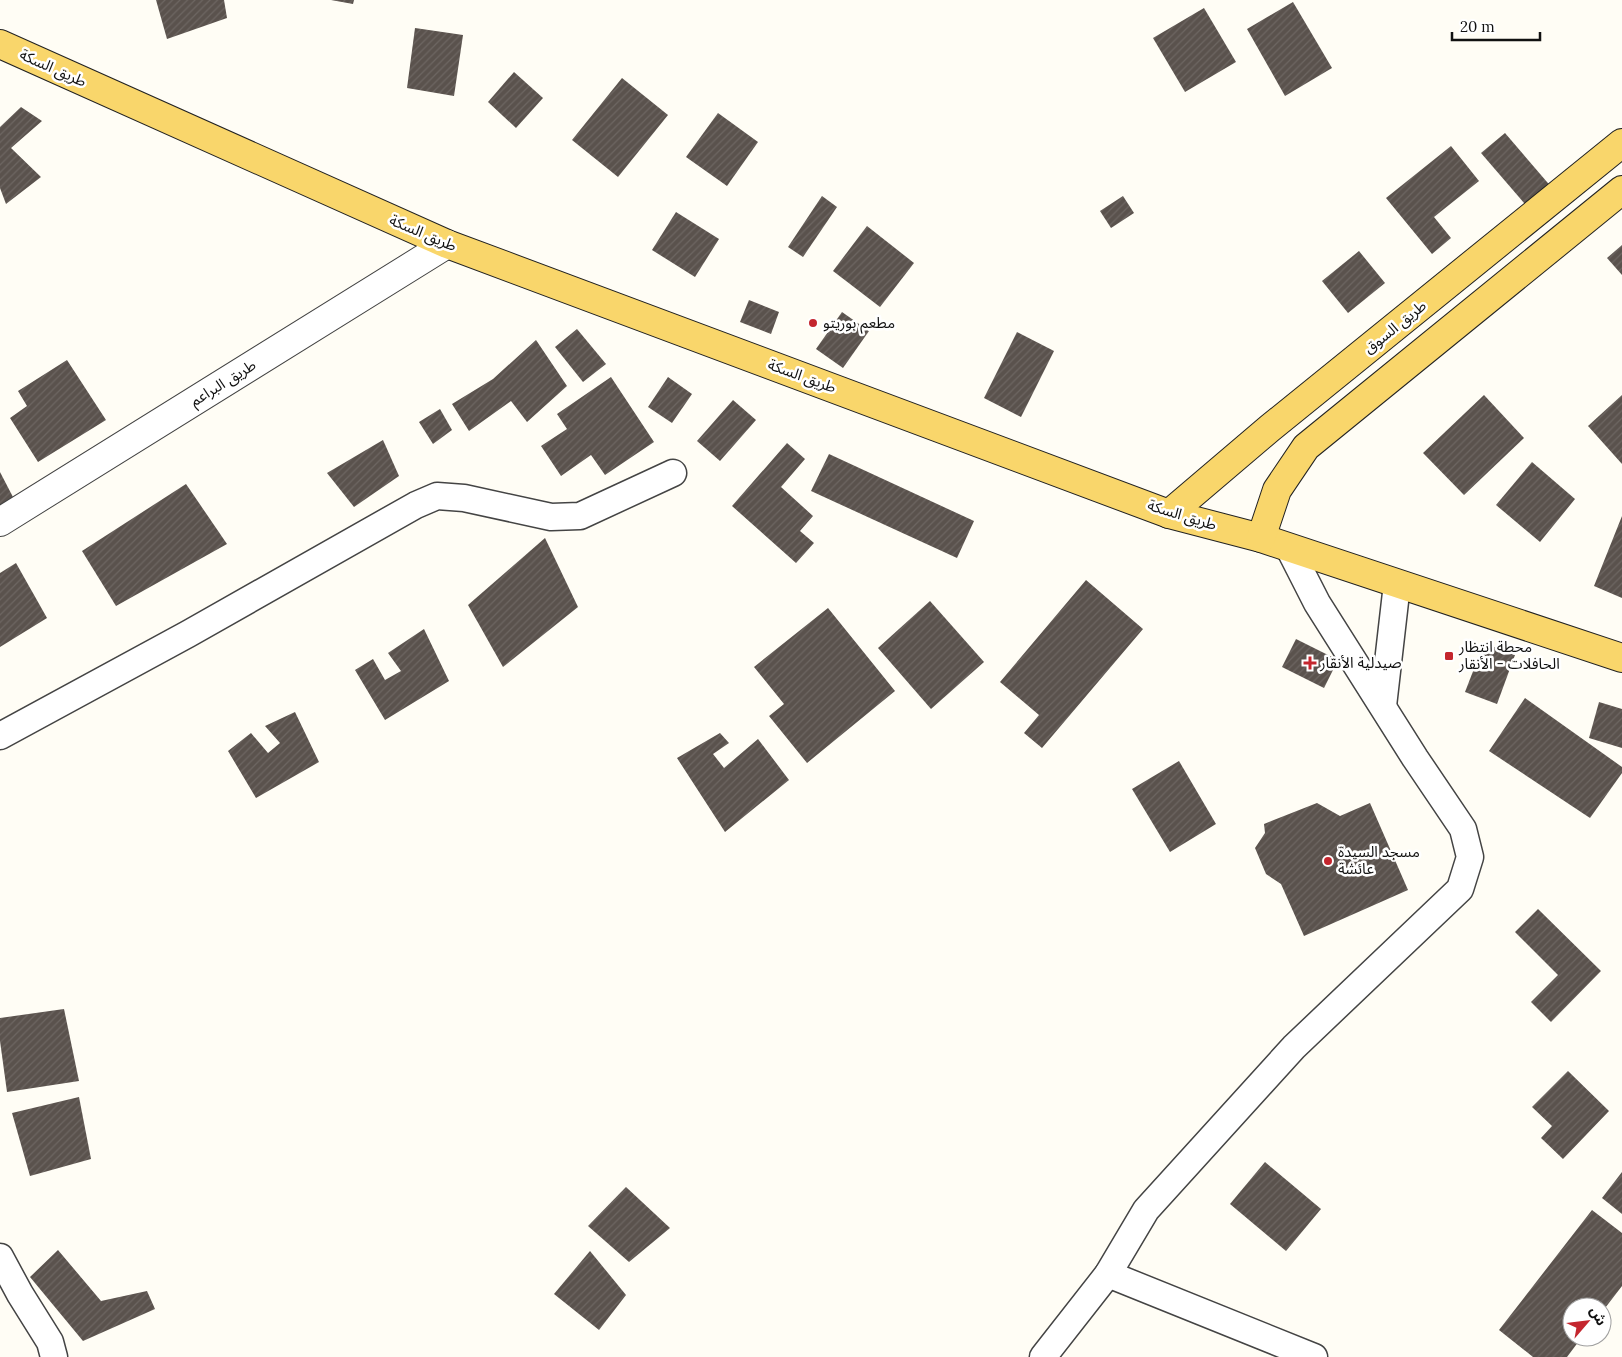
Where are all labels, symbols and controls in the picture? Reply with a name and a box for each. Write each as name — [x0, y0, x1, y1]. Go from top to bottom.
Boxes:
scale bar — [1452, 10, 1540, 42]
text: 20 m — [1460, 17, 1495, 36]
street label: طريق السكة — [16, 44, 90, 92]
street label: طريق السكة — [386, 210, 460, 256]
street label: طريق السوق — [1360, 296, 1430, 358]
place label: مطعم بوريتو — [823, 313, 895, 334]
marker: مطعم بوريتو — [807, 317, 819, 329]
street label: طريق السكة — [765, 354, 839, 398]
street label: طريق البراعم — [186, 355, 260, 412]
street label: طريق السكة — [1145, 495, 1219, 535]
place label: محطة انتظار الحافلات - الأنقار — [1458, 637, 1560, 673]
marker: محطة انتظار الحافلات - الأنقار — [1443, 650, 1455, 662]
place label: صيدلية الأنقار — [1319, 653, 1401, 672]
marker: صيدلية الأنقار — [1304, 657, 1316, 669]
place label: مسجد السيدة عائشة — [1338, 842, 1420, 878]
marker: مسجد السيدة عائشة — [1322, 855, 1334, 867]
north arrow — [1562, 1297, 1612, 1347]
text: ش — [1586, 1303, 1611, 1329]

